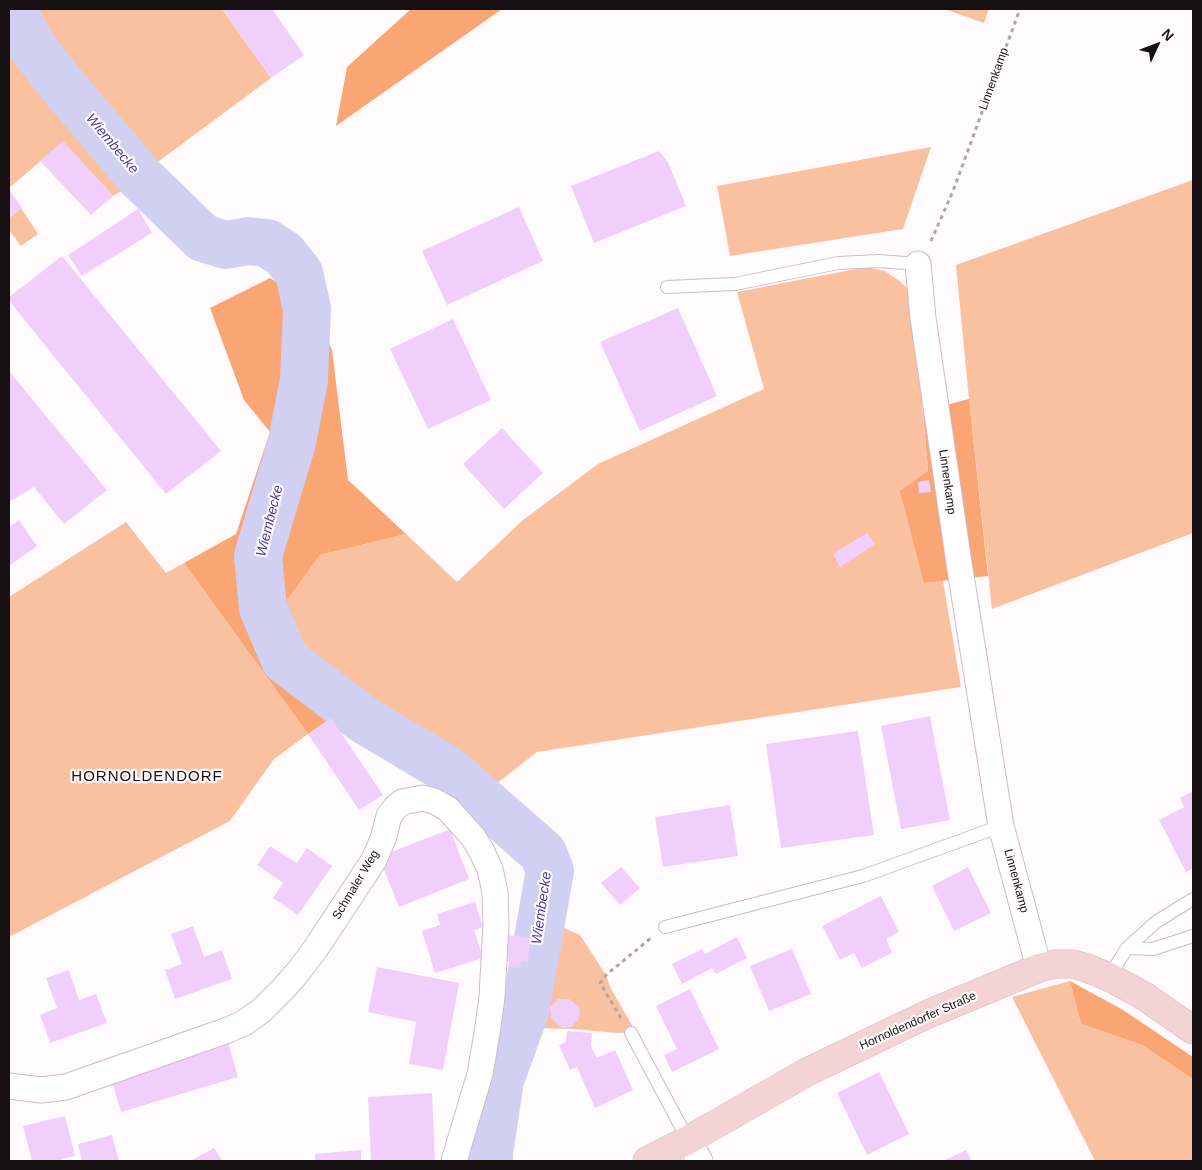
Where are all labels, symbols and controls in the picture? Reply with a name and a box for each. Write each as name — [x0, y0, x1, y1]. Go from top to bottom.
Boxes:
north arrow — [1132, 20, 1182, 70]
text: N — [1159, 26, 1177, 44]
street label: Linnenkamp — [976, 46, 1012, 112]
water label: Wiembecke — [82, 111, 142, 177]
street label: Linnenkamp — [935, 449, 959, 515]
water label: Wiembecke — [253, 484, 287, 558]
district label: HORNOLDENDORF — [70, 768, 224, 786]
street label: Schmaler Weg — [330, 848, 382, 922]
street label: Linnenkamp — [1001, 848, 1031, 914]
water label: Wiembecke — [529, 871, 555, 945]
street label: Hornoldendorfer Straße — [857, 989, 979, 1053]

